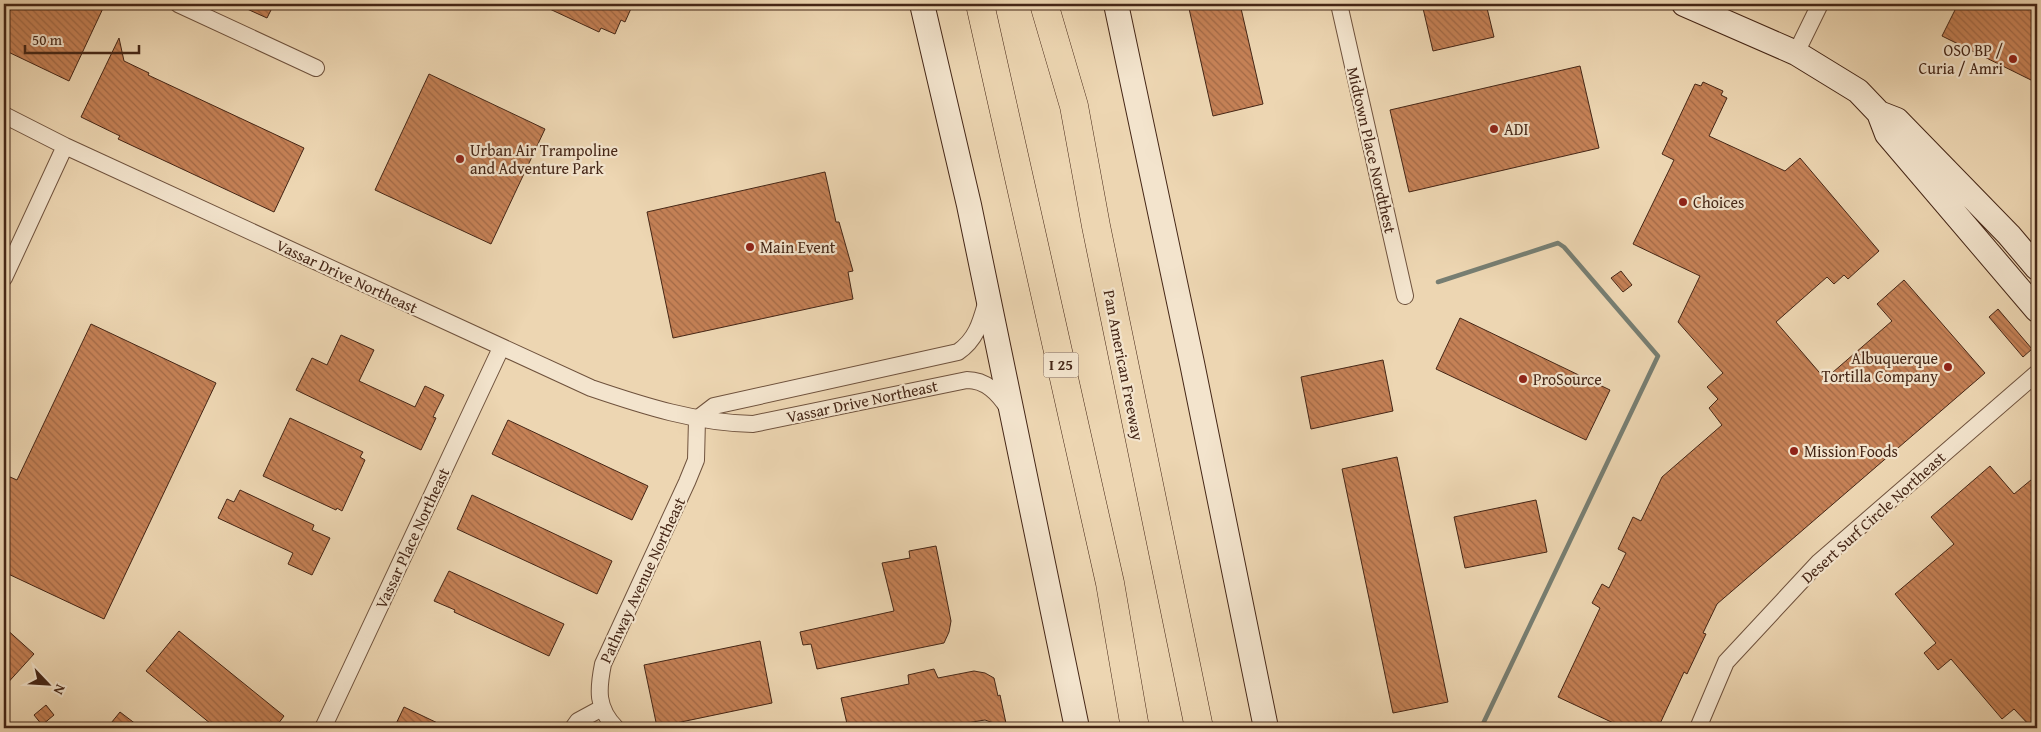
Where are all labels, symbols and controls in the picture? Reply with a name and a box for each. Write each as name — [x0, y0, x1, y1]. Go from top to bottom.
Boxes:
scale bar — [25, 22, 139, 54]
text: 50 m — [32, 29, 63, 50]
place label: OSO BP / Curia / Amri — [1919, 38, 2004, 80]
marker: OSO BP / Curia / Amri — [2007, 53, 2019, 65]
street label: Midtown Place Nordthest — [1341, 64, 1403, 236]
place label: ADI — [1504, 117, 1528, 141]
marker: ADI — [1488, 123, 1500, 135]
place label: Urban Air Trampoline and Adventure Park — [470, 138, 618, 180]
marker: Urban Air Trampoline and Adventure Park — [454, 153, 466, 165]
place label: Choices — [1693, 190, 1744, 214]
marker: Choices — [1677, 196, 1689, 208]
street label: Vassar Drive Northeast — [272, 233, 422, 320]
place label: Main Event — [760, 235, 836, 259]
marker: Main Event — [744, 241, 756, 253]
street label: Pan American Freeway — [1098, 288, 1150, 442]
place label: Albuquerque Tortilla Company — [1822, 346, 1938, 388]
road number: I 25 — [1044, 352, 1078, 378]
marker: Albuquerque Tortilla Company — [1942, 361, 1954, 373]
place label: ProSource — [1533, 367, 1602, 391]
street label: Vassar Drive Northeast — [784, 373, 940, 429]
marker: ProSource — [1517, 373, 1529, 385]
place label: Mission Foods — [1804, 439, 1898, 463]
marker: Mission Foods — [1788, 445, 1800, 457]
street label: Desert Surf Circle Northeast — [1795, 445, 1951, 589]
street label: Vassar Place Northeast — [369, 463, 455, 612]
street label: Pathway Avenue Northeast — [593, 493, 691, 667]
north arrow — [22, 660, 72, 710]
text: N — [48, 681, 71, 699]

